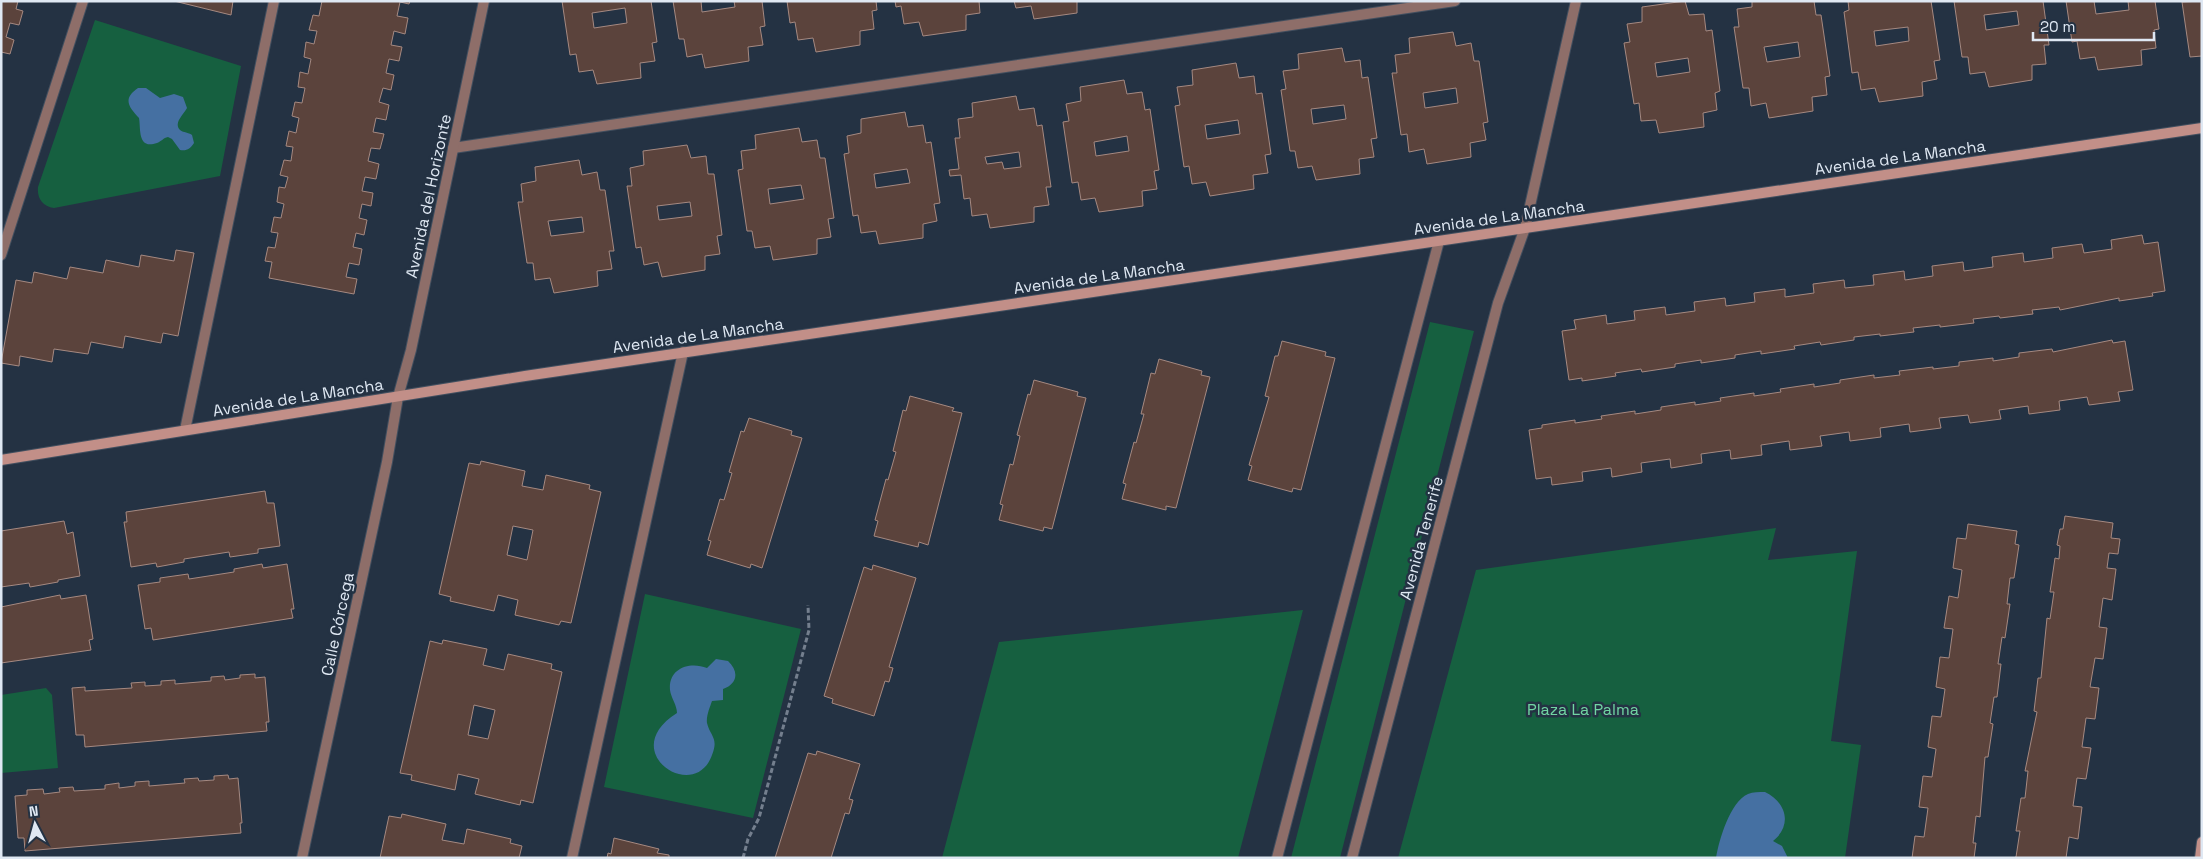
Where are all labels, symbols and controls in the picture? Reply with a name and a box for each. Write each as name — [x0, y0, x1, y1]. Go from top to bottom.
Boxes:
scale bar — [2033, 10, 2154, 42]
text: 20 m — [2040, 17, 2075, 36]
street label: Avenida del Horizonte — [401, 112, 456, 280]
street label: Avenida de La Mancha — [1813, 135, 1987, 180]
street label: Avenida de La Mancha — [1412, 195, 1586, 240]
street label: Avenida de La Mancha — [1012, 254, 1186, 299]
street label: Avenida de La Mancha — [611, 313, 785, 358]
street label: Avenida de La Mancha — [211, 374, 385, 421]
street label: Avenida Tenerife — [1395, 474, 1448, 602]
street label: Calle Córcega — [316, 570, 359, 678]
park label: Plaza La Palma — [1527, 699, 1639, 720]
north arrow — [10, 799, 60, 849]
text: N — [28, 802, 39, 821]

